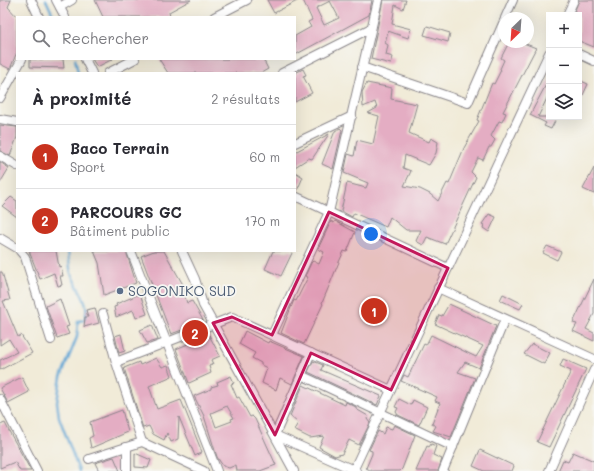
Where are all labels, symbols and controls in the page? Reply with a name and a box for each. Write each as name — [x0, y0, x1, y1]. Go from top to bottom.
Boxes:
north arrow — [498, 12, 534, 48]
map controls — [546, 12, 582, 120]
button: + — [546, 12, 582, 48]
search box — [16, 16, 296, 60]
icon: search — [30, 27, 52, 49]
text: Rechercher — [62, 28, 149, 48]
button: − — [546, 48, 582, 84]
button: layers — [546, 84, 582, 120]
text: À proximité — [32, 87, 131, 109]
text: 2 résultats — [211, 90, 280, 107]
text: Baco Terrain — [70, 138, 169, 158]
text: 1 — [42, 148, 48, 165]
text: 60 m — [250, 148, 280, 165]
text: Sport — [70, 158, 105, 175]
text: PARCOURS GC — [70, 202, 182, 222]
text: 2 — [41, 212, 49, 229]
text: 170 m — [244, 212, 280, 229]
text: Bâtiment public — [70, 222, 170, 239]
your location — [361, 224, 381, 244]
place label: SOGONIKO SUD — [128, 281, 236, 300]
marker: SOGONIKO SUD — [115, 286, 125, 296]
pin: 1 — [361, 296, 387, 326]
pin: 2 — [182, 318, 208, 348]

